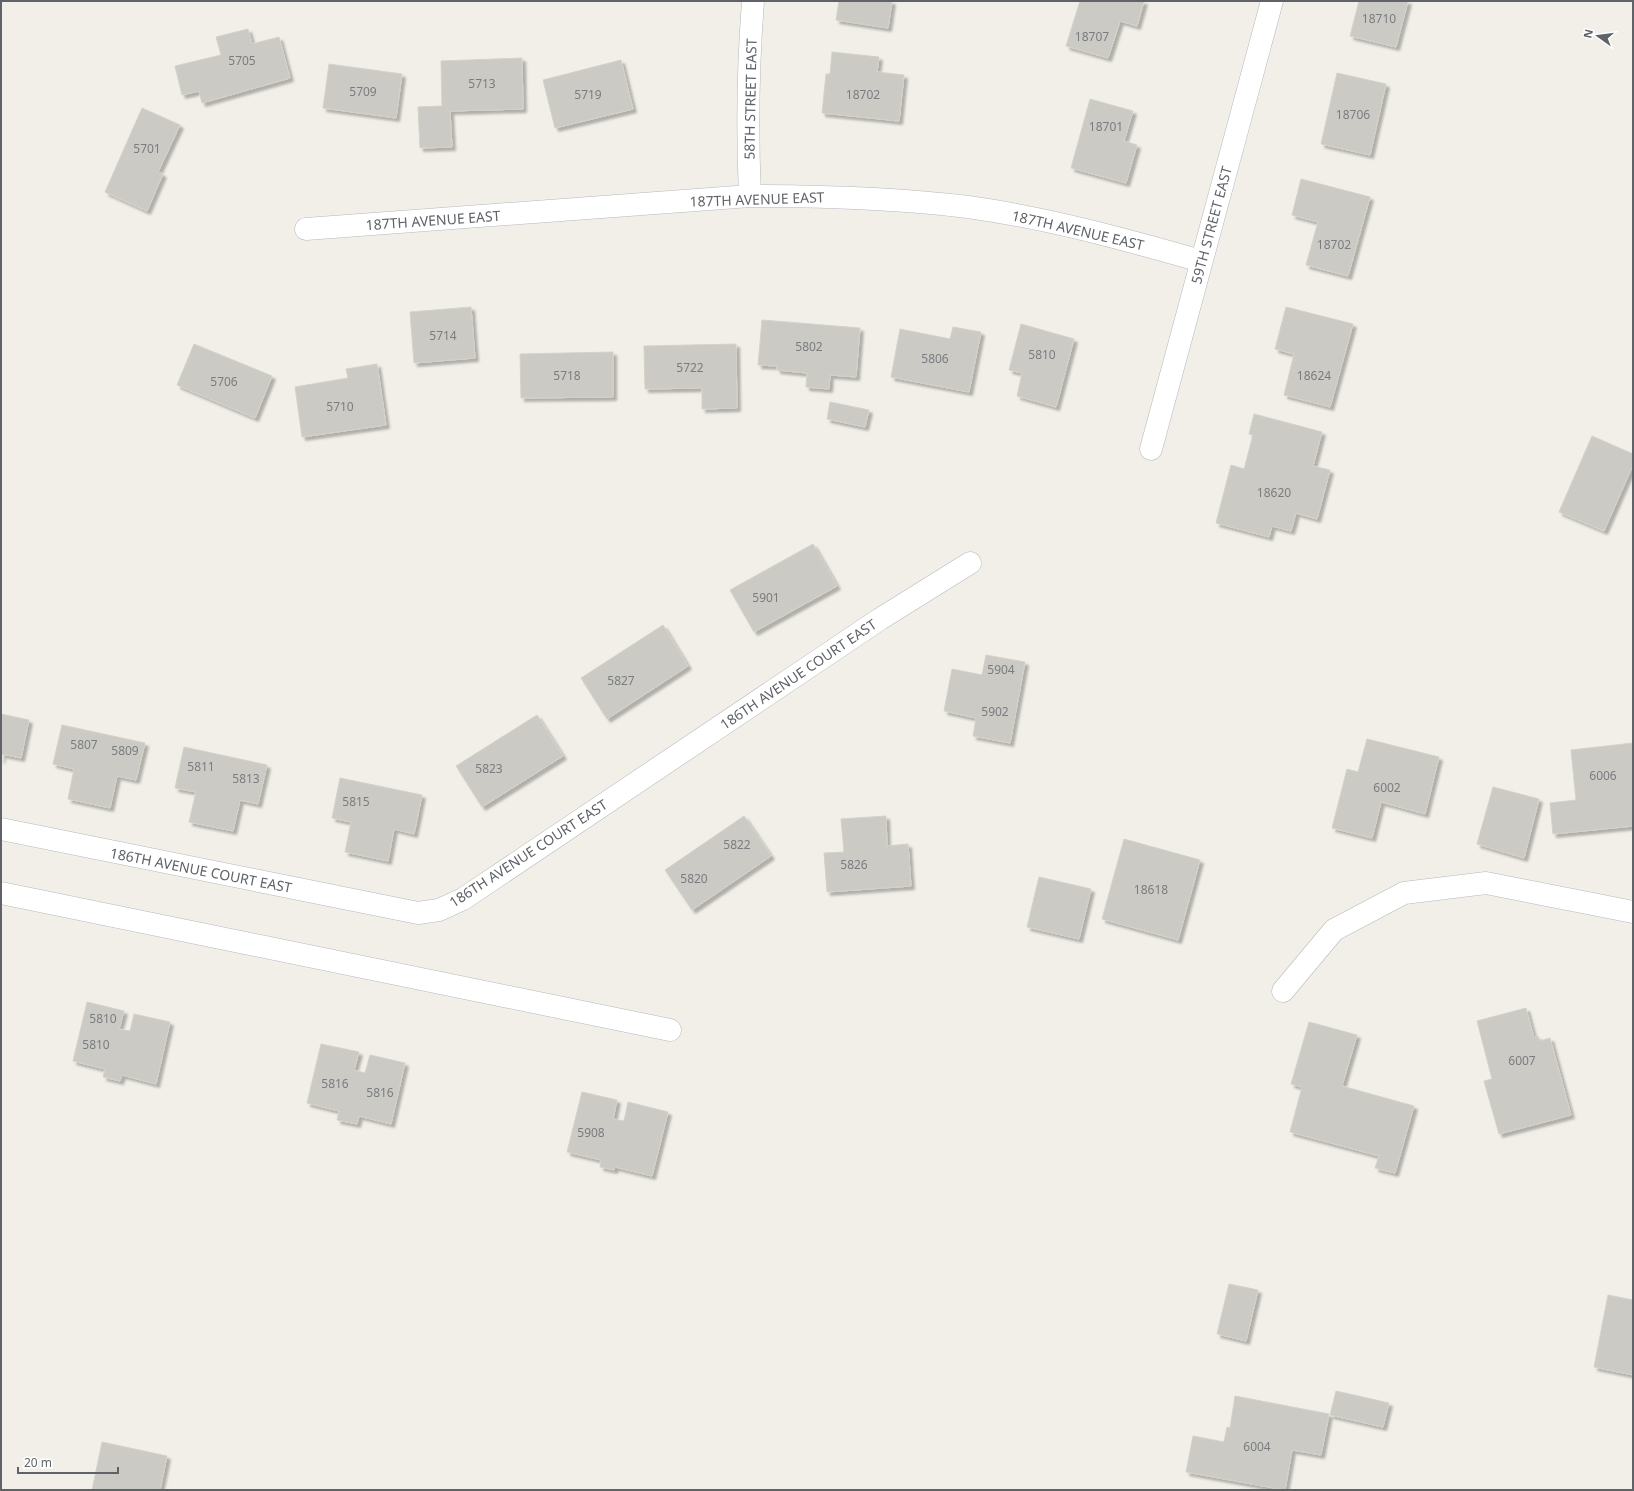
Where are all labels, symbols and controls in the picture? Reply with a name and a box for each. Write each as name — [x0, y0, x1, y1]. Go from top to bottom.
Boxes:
house number: 18710 — [1362, 10, 1396, 27]
north arrow — [1578, 16, 1618, 56]
text: N — [1579, 27, 1596, 40]
house number: 18707 — [1075, 28, 1109, 45]
street label: 58TH STREET EAST — [739, 38, 761, 160]
house number: 5705 — [228, 52, 256, 69]
house number: 5713 — [468, 75, 496, 92]
house number: 5709 — [349, 83, 377, 100]
house number: 5719 — [574, 86, 602, 103]
house number: 18702 — [846, 86, 880, 103]
house number: 18706 — [1336, 106, 1370, 123]
house number: 18701 — [1089, 118, 1123, 135]
house number: 5701 — [133, 140, 161, 157]
street label: 59TH STREET EAST — [1186, 164, 1236, 286]
street label: 187TH AVENUE EAST — [689, 187, 825, 211]
street label: 187TH AVENUE EAST — [365, 206, 501, 234]
street label: 187TH AVENUE EAST — [1010, 206, 1146, 254]
house number: 18702 — [1317, 236, 1351, 253]
house number: 5714 — [429, 327, 457, 344]
house number: 5802 — [795, 338, 823, 355]
house number: 5810 — [1028, 346, 1056, 363]
house number: 5806 — [921, 350, 949, 367]
house number: 5722 — [676, 359, 704, 376]
house number: 5718 — [553, 367, 581, 384]
house number: 18624 — [1297, 367, 1331, 384]
house number: 5706 — [210, 373, 238, 390]
house number: 5710 — [326, 398, 354, 415]
house number: 18620 — [1257, 484, 1291, 501]
house number: 5901 — [752, 589, 780, 606]
street label: 186TH AVENUE COURT EAST — [716, 614, 880, 734]
house number: 5904 — [987, 661, 1015, 678]
house number: 5827 — [607, 672, 635, 689]
house number: 5902 — [981, 703, 1009, 720]
house number: 5807 — [70, 736, 98, 753]
house number: 5809 — [111, 742, 139, 759]
house number: 5811 — [187, 758, 215, 775]
house number: 5823 — [475, 760, 503, 777]
house number: 6006 — [1589, 767, 1617, 784]
house number: 5813 — [232, 770, 260, 787]
house number: 6002 — [1373, 779, 1401, 796]
house number: 5815 — [342, 793, 370, 810]
street label: 186TH AVENUE COURT EAST — [445, 795, 611, 911]
house number: 5822 — [723, 836, 751, 853]
street label: 186TH AVENUE COURT EAST — [109, 843, 294, 897]
house number: 5826 — [840, 856, 868, 873]
house number: 5820 — [680, 870, 708, 887]
house number: 18618 — [1134, 881, 1168, 898]
house number: 5810 — [89, 1010, 117, 1027]
house number: 5810 — [82, 1036, 110, 1053]
house number: 6007 — [1508, 1052, 1536, 1069]
house number: 5816 — [321, 1075, 349, 1092]
house number: 5816 — [366, 1084, 394, 1101]
house number: 5908 — [577, 1124, 605, 1141]
house number: 6004 — [1243, 1438, 1271, 1455]
scale bar — [18, 1449, 118, 1475]
text: 20 m — [24, 1454, 52, 1471]

